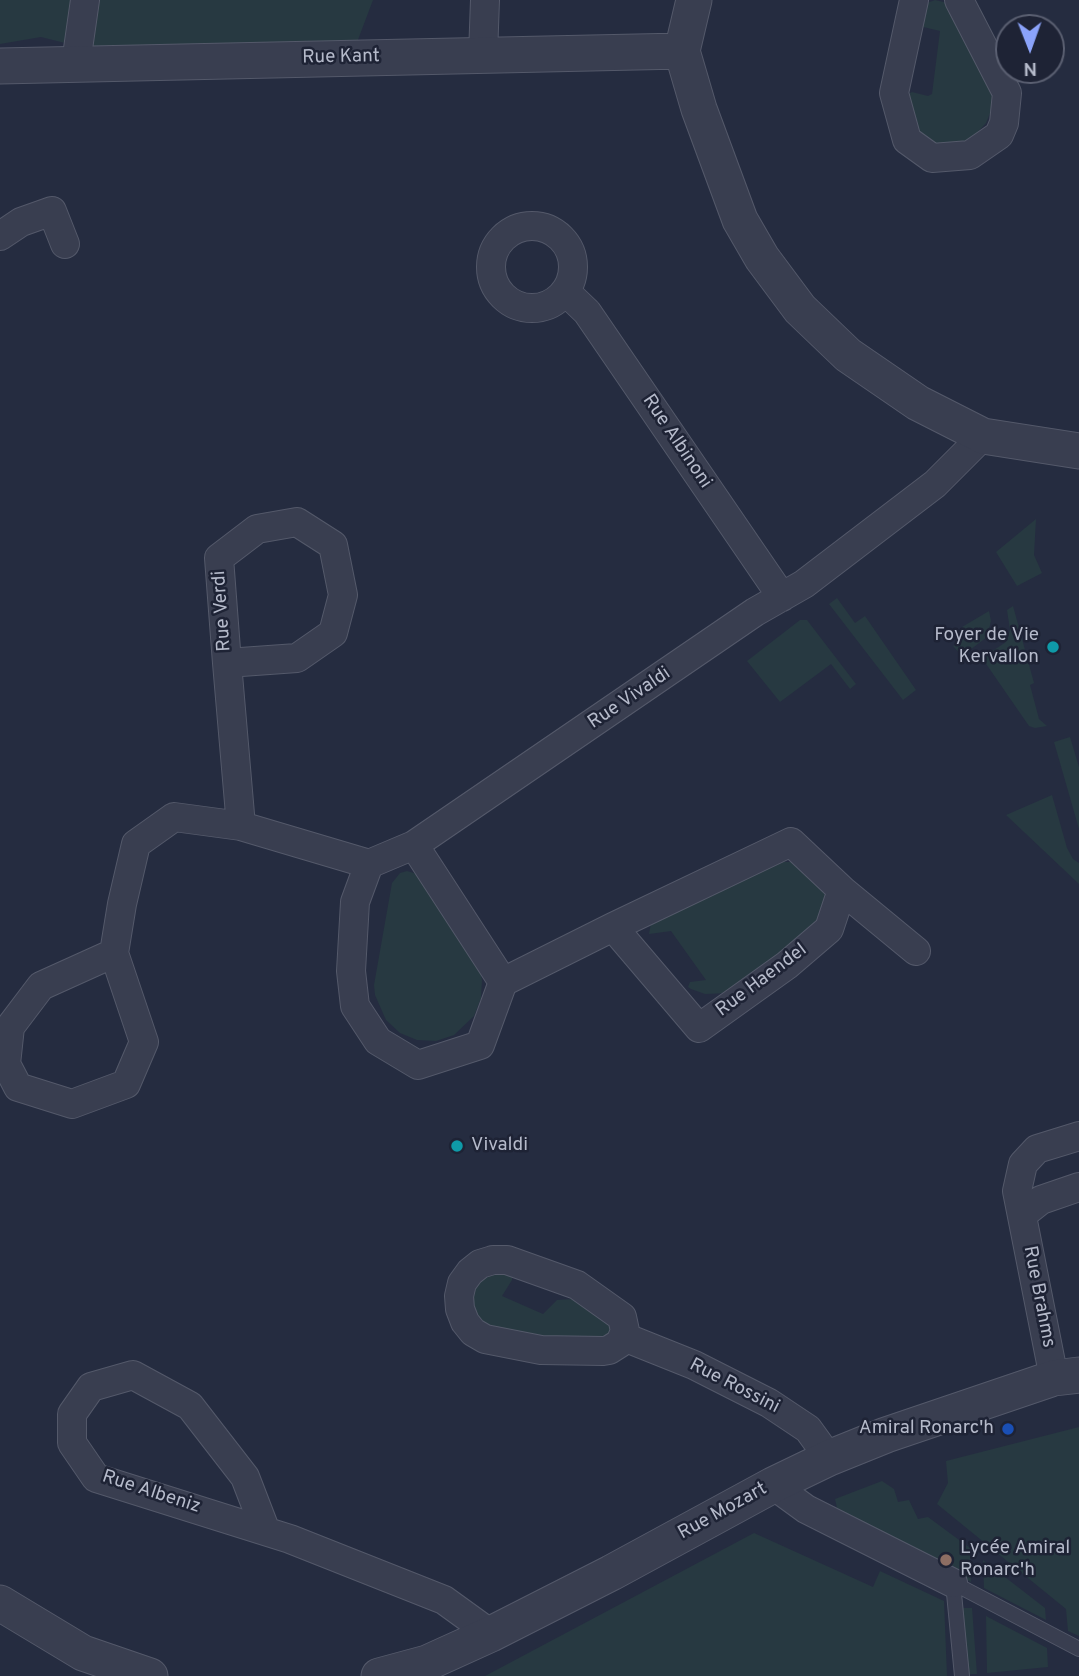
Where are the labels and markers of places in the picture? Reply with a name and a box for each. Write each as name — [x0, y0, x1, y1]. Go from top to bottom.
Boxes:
place label: Foyer de Vie Kervallon — [934, 625, 1039, 669]
marker: Foyer de Vie Kervallon — [1045, 639, 1061, 655]
place label: Vivaldi — [471, 1135, 528, 1157]
marker: Vivaldi — [449, 1138, 465, 1154]
place label: Amiral Ronarc'h — [859, 1418, 994, 1440]
marker: Amiral Ronarc'h — [1000, 1421, 1016, 1437]
place label: Lycée Amiral Ronarc'h — [960, 1538, 1070, 1582]
marker: Lycée Amiral Ronarc'h — [938, 1552, 954, 1568]

